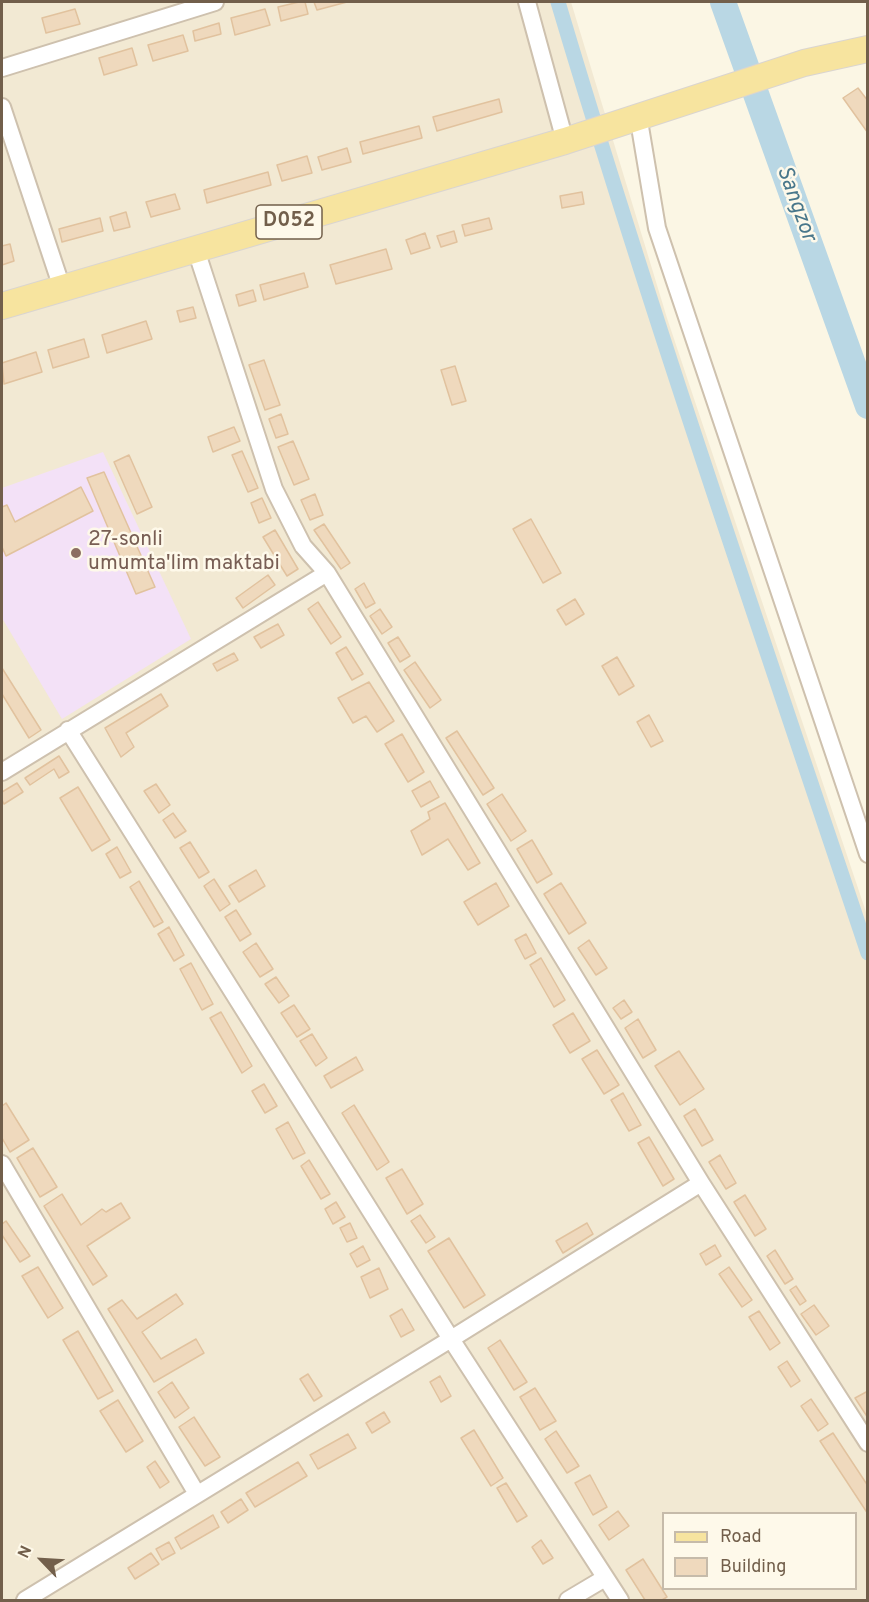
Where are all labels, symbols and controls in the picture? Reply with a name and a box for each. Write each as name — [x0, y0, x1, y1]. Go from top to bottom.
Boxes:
water label: Sangzor — [769, 163, 821, 245]
road number: D052 — [256, 205, 322, 239]
place label: 27-sonli umumta'lim maktabi — [88, 528, 280, 578]
marker: 27-sonli umumta'lim maktabi — [69, 546, 83, 560]
legend — [662, 1512, 857, 1590]
text: Road — [720, 1526, 762, 1549]
north arrow — [12, 1530, 72, 1590]
text: N — [14, 1543, 37, 1562]
text: Building — [720, 1556, 786, 1579]

